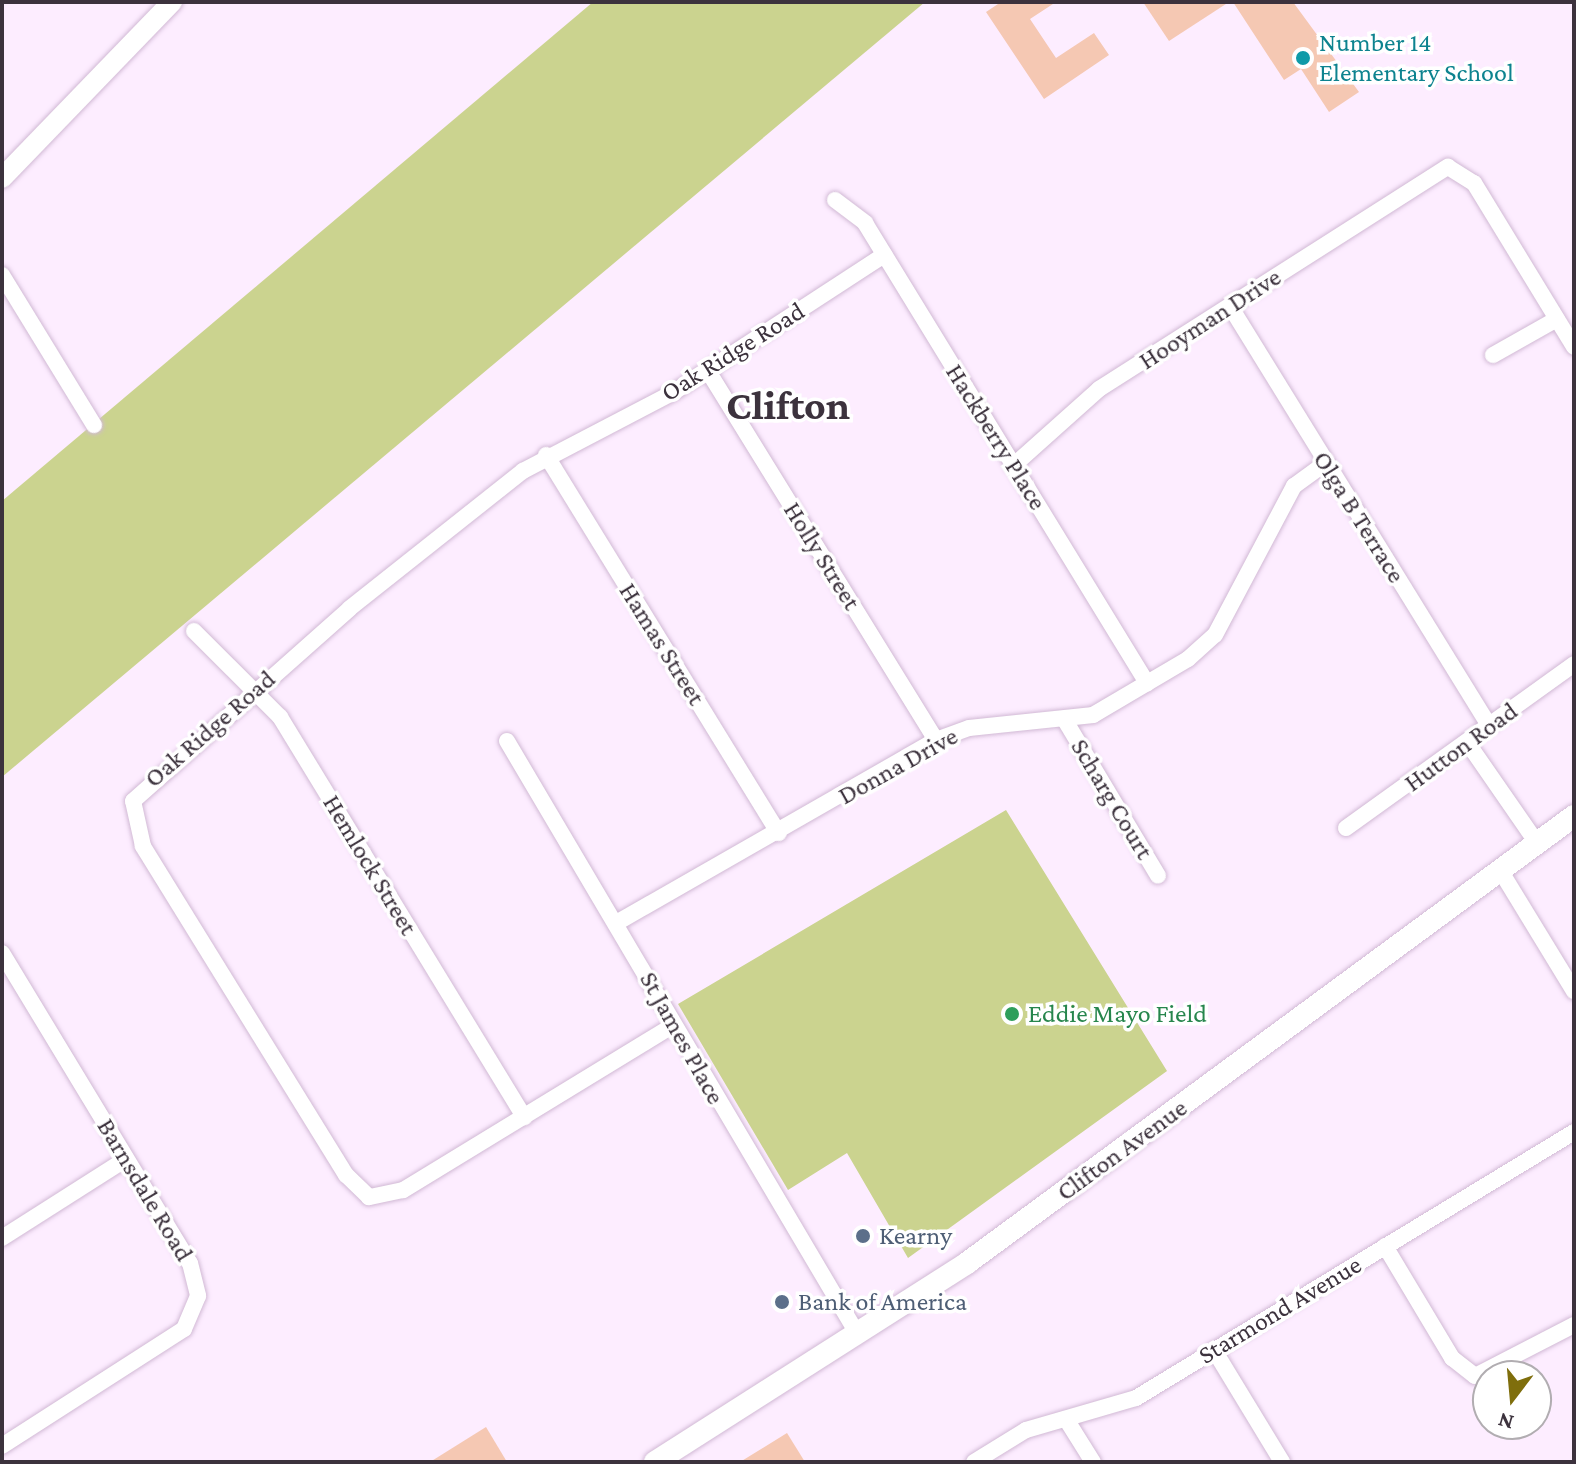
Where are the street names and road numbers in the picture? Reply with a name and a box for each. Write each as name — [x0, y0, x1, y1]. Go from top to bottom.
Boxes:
street label: Hooyman Drive — [1133, 261, 1287, 377]
street label: Oak Ridge Road — [656, 296, 810, 408]
street label: Hackberry Place — [939, 358, 1053, 516]
street label: Olga B Terrace — [1306, 445, 1412, 589]
street label: Holly Street — [777, 496, 867, 616]
street label: Hamas Street — [612, 577, 712, 711]
street label: Oak Ridge Road — [138, 664, 282, 794]
street label: Hutton Road — [1398, 695, 1524, 799]
street label: Donna Drive — [833, 720, 963, 812]
street label: Scharg Court — [1064, 733, 1160, 865]
street label: Hemlock Street — [316, 789, 424, 941]
street label: St James Place — [633, 966, 731, 1110]
street label: Clifton Avenue — [1051, 1092, 1193, 1208]
street label: Barnsdale Road — [90, 1113, 200, 1267]
street label: Starmond Avenue — [1193, 1249, 1367, 1371]

